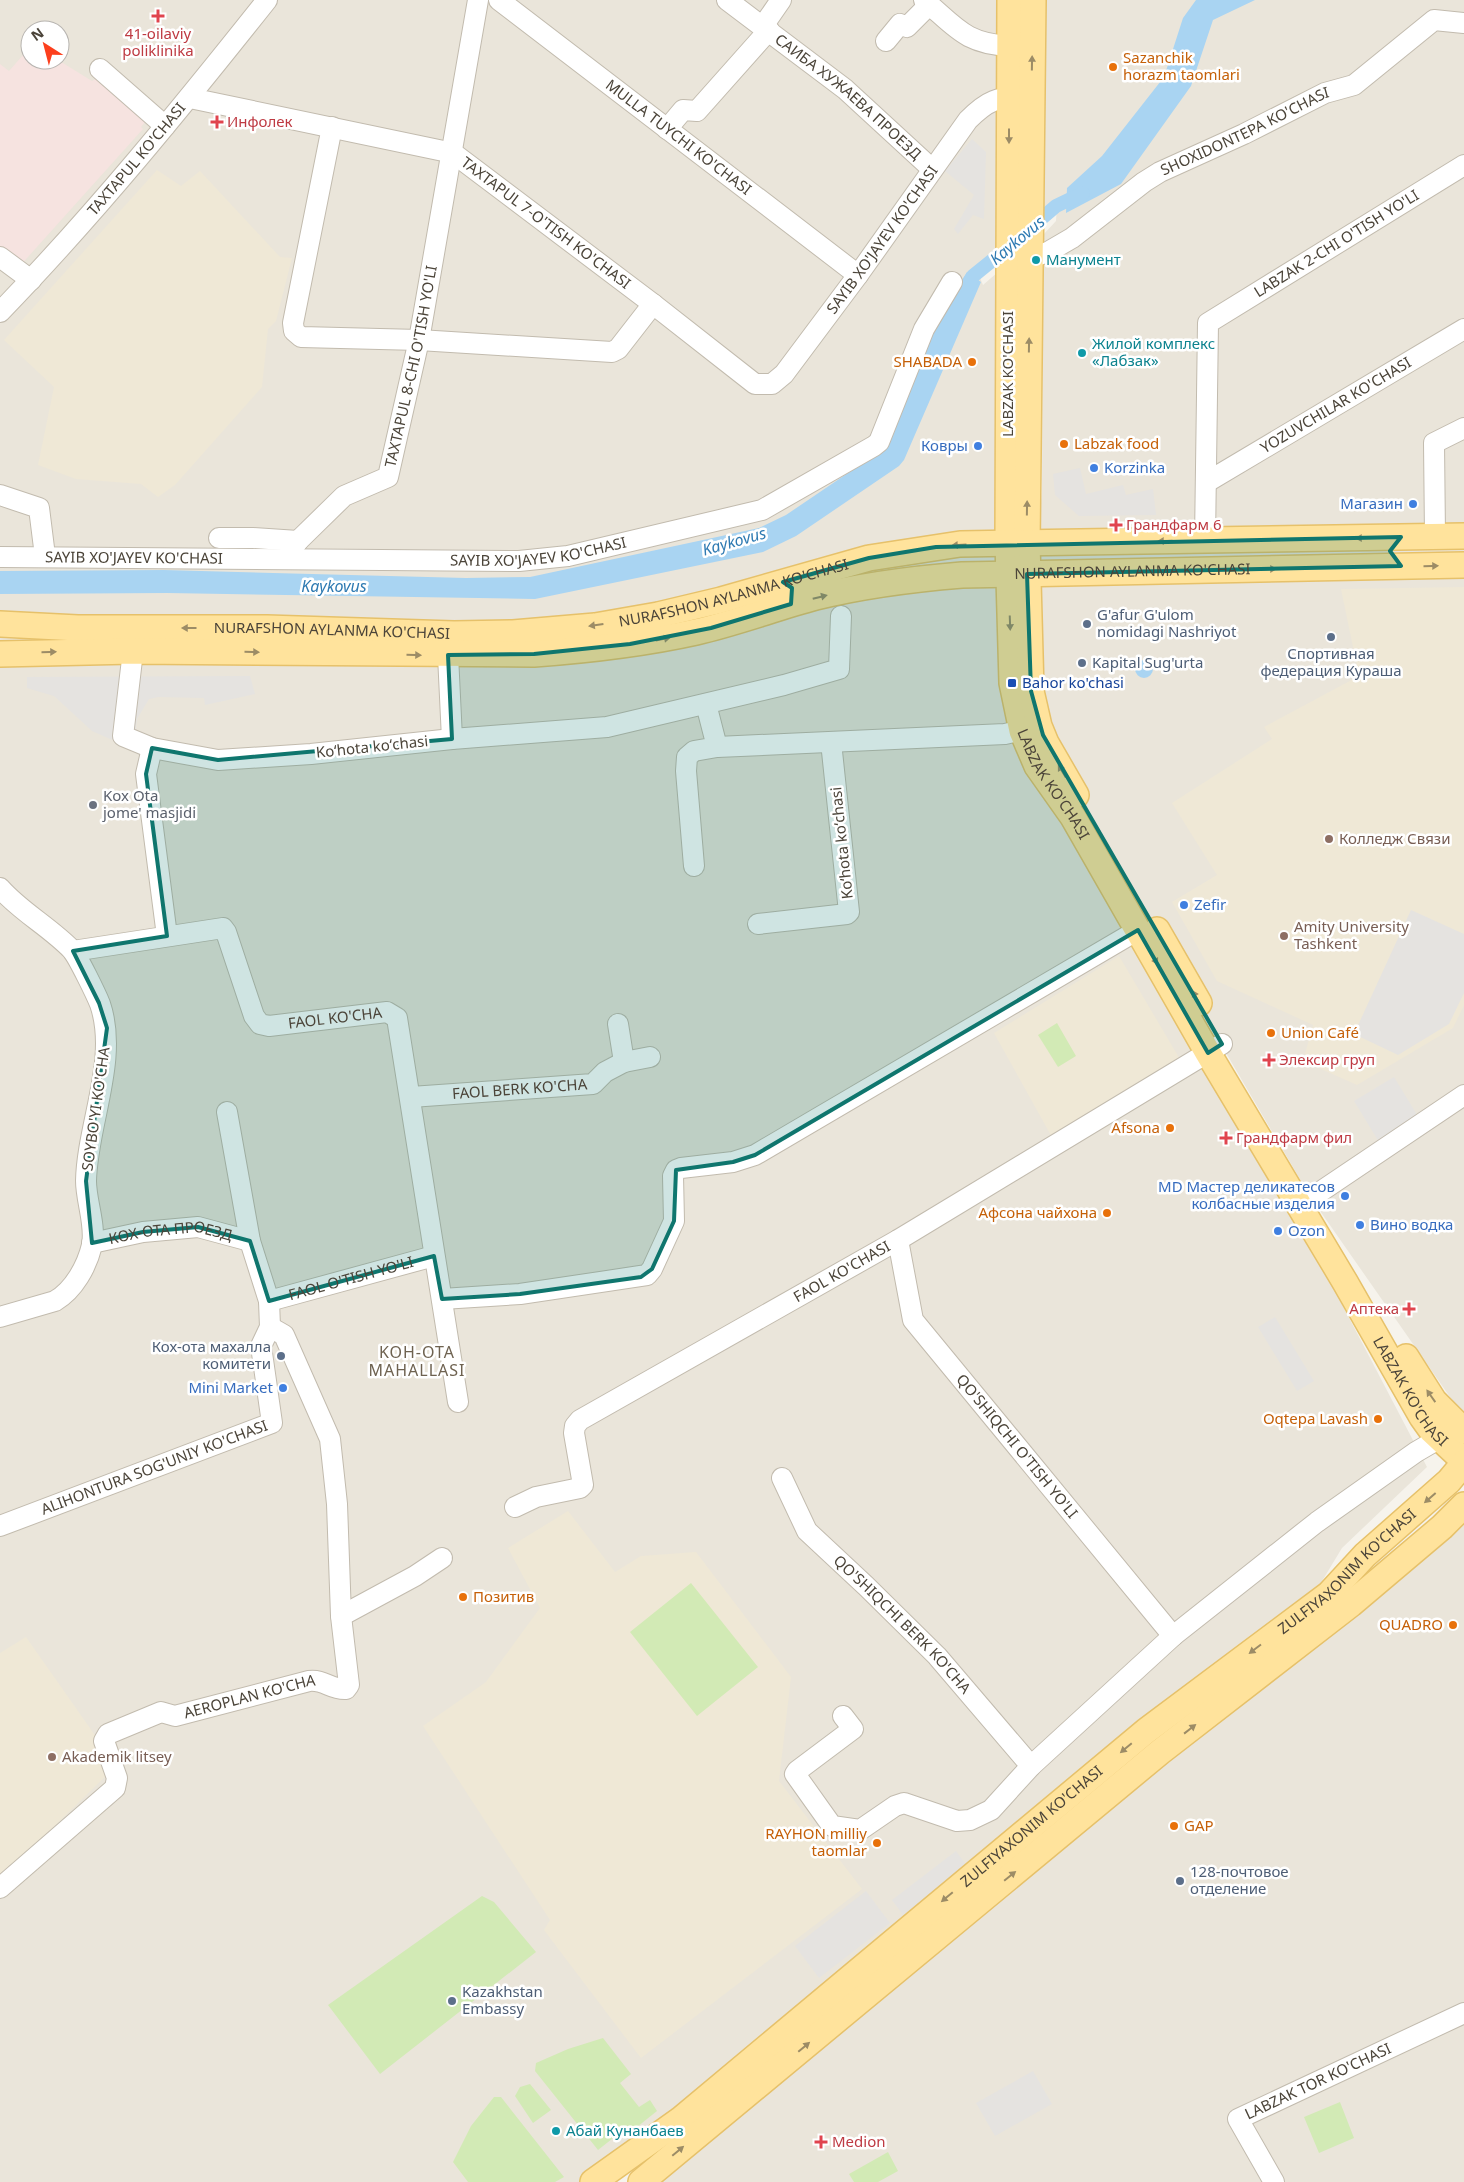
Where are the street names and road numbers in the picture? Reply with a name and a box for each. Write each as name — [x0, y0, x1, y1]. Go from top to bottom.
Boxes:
street label: САИБА ХУЖАЕВА ПРОЕЗД — [771, 29, 926, 163]
street label: MULLA TUYCHI KO'CHASI — [602, 74, 756, 199]
street label: SHOXIDONTEPA KO'CHASI — [1157, 81, 1331, 180]
street label: TAXTAPUL KO'CHASI — [82, 98, 189, 219]
street label: TAXTAPUL 7-O'TISH KO'CHASI — [458, 152, 635, 293]
street label: SAYIB XO'JAYEV KO'CHASI — [822, 161, 942, 317]
street label: LABZAK 2-CHI O'TISH YO'LI — [1250, 184, 1422, 301]
street label: TAXTAPUL 8-CHI O'TISH YO'LI — [379, 264, 441, 469]
street label: LABZAK KO'CHASI — [997, 311, 1017, 437]
street label: YOZUVCHILAR KO'CHASI — [1256, 352, 1415, 457]
street label: SAYIB XO'JAYEV KO'CHASI — [450, 532, 628, 570]
street label: SAYIB XO'JAYEV KO'CHASI — [45, 546, 223, 568]
street label: NURAFSHON AYLANMA KO'CHASI — [617, 553, 850, 631]
street label: NURAFSHON AYLANMA KO'CHASI — [1014, 558, 1251, 583]
street label: NURAFSHON AYLANMA KO'CHASI — [214, 617, 450, 643]
street label: LABZAK KO'CHASI — [1013, 726, 1095, 843]
street label: Koʻhota koʻchasi — [315, 730, 429, 762]
street label: Koʻhota koʻchasi — [825, 786, 857, 900]
street label: FAOL KO'CHA — [287, 1002, 383, 1033]
street label: SOYBO'YI KO'CHA — [76, 1045, 114, 1172]
street label: FAOL BERK KO'CHA — [451, 1073, 588, 1103]
street label: КОХ-ОТА ПРОЕЗД — [107, 1215, 235, 1248]
street label: FAOL KO'CHASI — [789, 1236, 893, 1306]
street label: FAOL O'TISH YO'LI — [286, 1251, 415, 1304]
street label: LABZAK KO'CHASI — [1369, 1333, 1453, 1450]
street label: QO'SHIQCHI O'TISH YO'LI — [952, 1369, 1083, 1522]
street label: ALIHONTURA SOG'UNIY KO'CHASI — [38, 1415, 270, 1519]
street label: ZULFIYAXONIM KO'CHASI — [1273, 1504, 1420, 1638]
street label: QO'SHIQCHI BERK KO'CHA — [830, 1550, 976, 1698]
street label: AEROPLAN KO'CHA — [182, 1669, 316, 1722]
street label: ZULFIYAXONIM KO'CHASI — [956, 1760, 1106, 1891]
street label: LABZAK TOR KO'CHASI — [1241, 2038, 1394, 2123]

